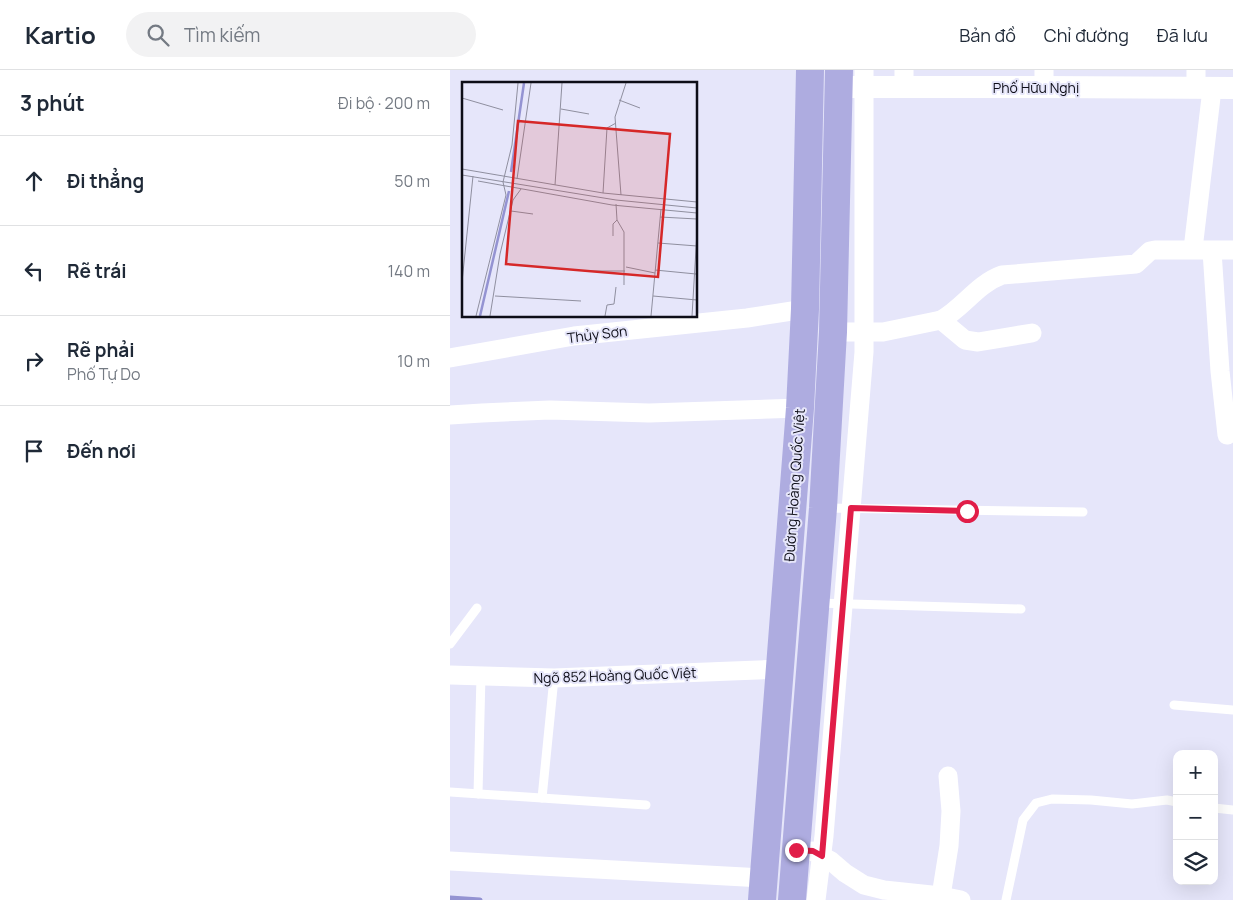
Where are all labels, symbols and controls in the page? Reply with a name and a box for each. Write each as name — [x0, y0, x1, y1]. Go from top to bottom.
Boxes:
search box — [126, 12, 476, 57]
text: Kartio — [25, 18, 96, 51]
icon: search — [144, 21, 172, 49]
text: Tìm kiếm — [184, 22, 260, 48]
text: Bản đồ — [959, 23, 1016, 47]
text: Chỉ đường — [1044, 23, 1129, 47]
text: Đã lưu — [1157, 23, 1208, 47]
street label: Phố Hữu Nghị — [993, 78, 1079, 97]
inset map — [462, 82, 698, 318]
text: 3 phút — [20, 89, 85, 117]
text: Đi bộ · 200 m — [338, 92, 430, 114]
icon: ahead — [20, 167, 48, 195]
text: Đi thẳng — [67, 168, 144, 194]
text: 50 m — [394, 170, 430, 192]
icon: left — [20, 257, 48, 285]
text: Rẽ trái — [67, 258, 127, 284]
text: 140 m — [388, 260, 430, 282]
street label: Thủy Sơn — [566, 321, 628, 347]
text: Rẽ phải — [67, 337, 135, 363]
icon: right — [20, 347, 48, 375]
text: 10 m — [397, 350, 430, 372]
text: Phố Tự Do — [67, 363, 141, 385]
street label: Đường Hoàng Quốc Việt — [779, 408, 809, 562]
icon: arrive — [20, 437, 48, 465]
text: Đến nơi — [67, 438, 136, 464]
route start — [956, 500, 979, 523]
street label: Ngõ 852 Hoàng Quốc Việt — [533, 663, 697, 687]
map controls — [1173, 750, 1218, 885]
button: + — [1173, 750, 1218, 795]
button: − — [1173, 795, 1218, 840]
route end — [785, 839, 808, 862]
button: layers — [1173, 840, 1218, 885]

